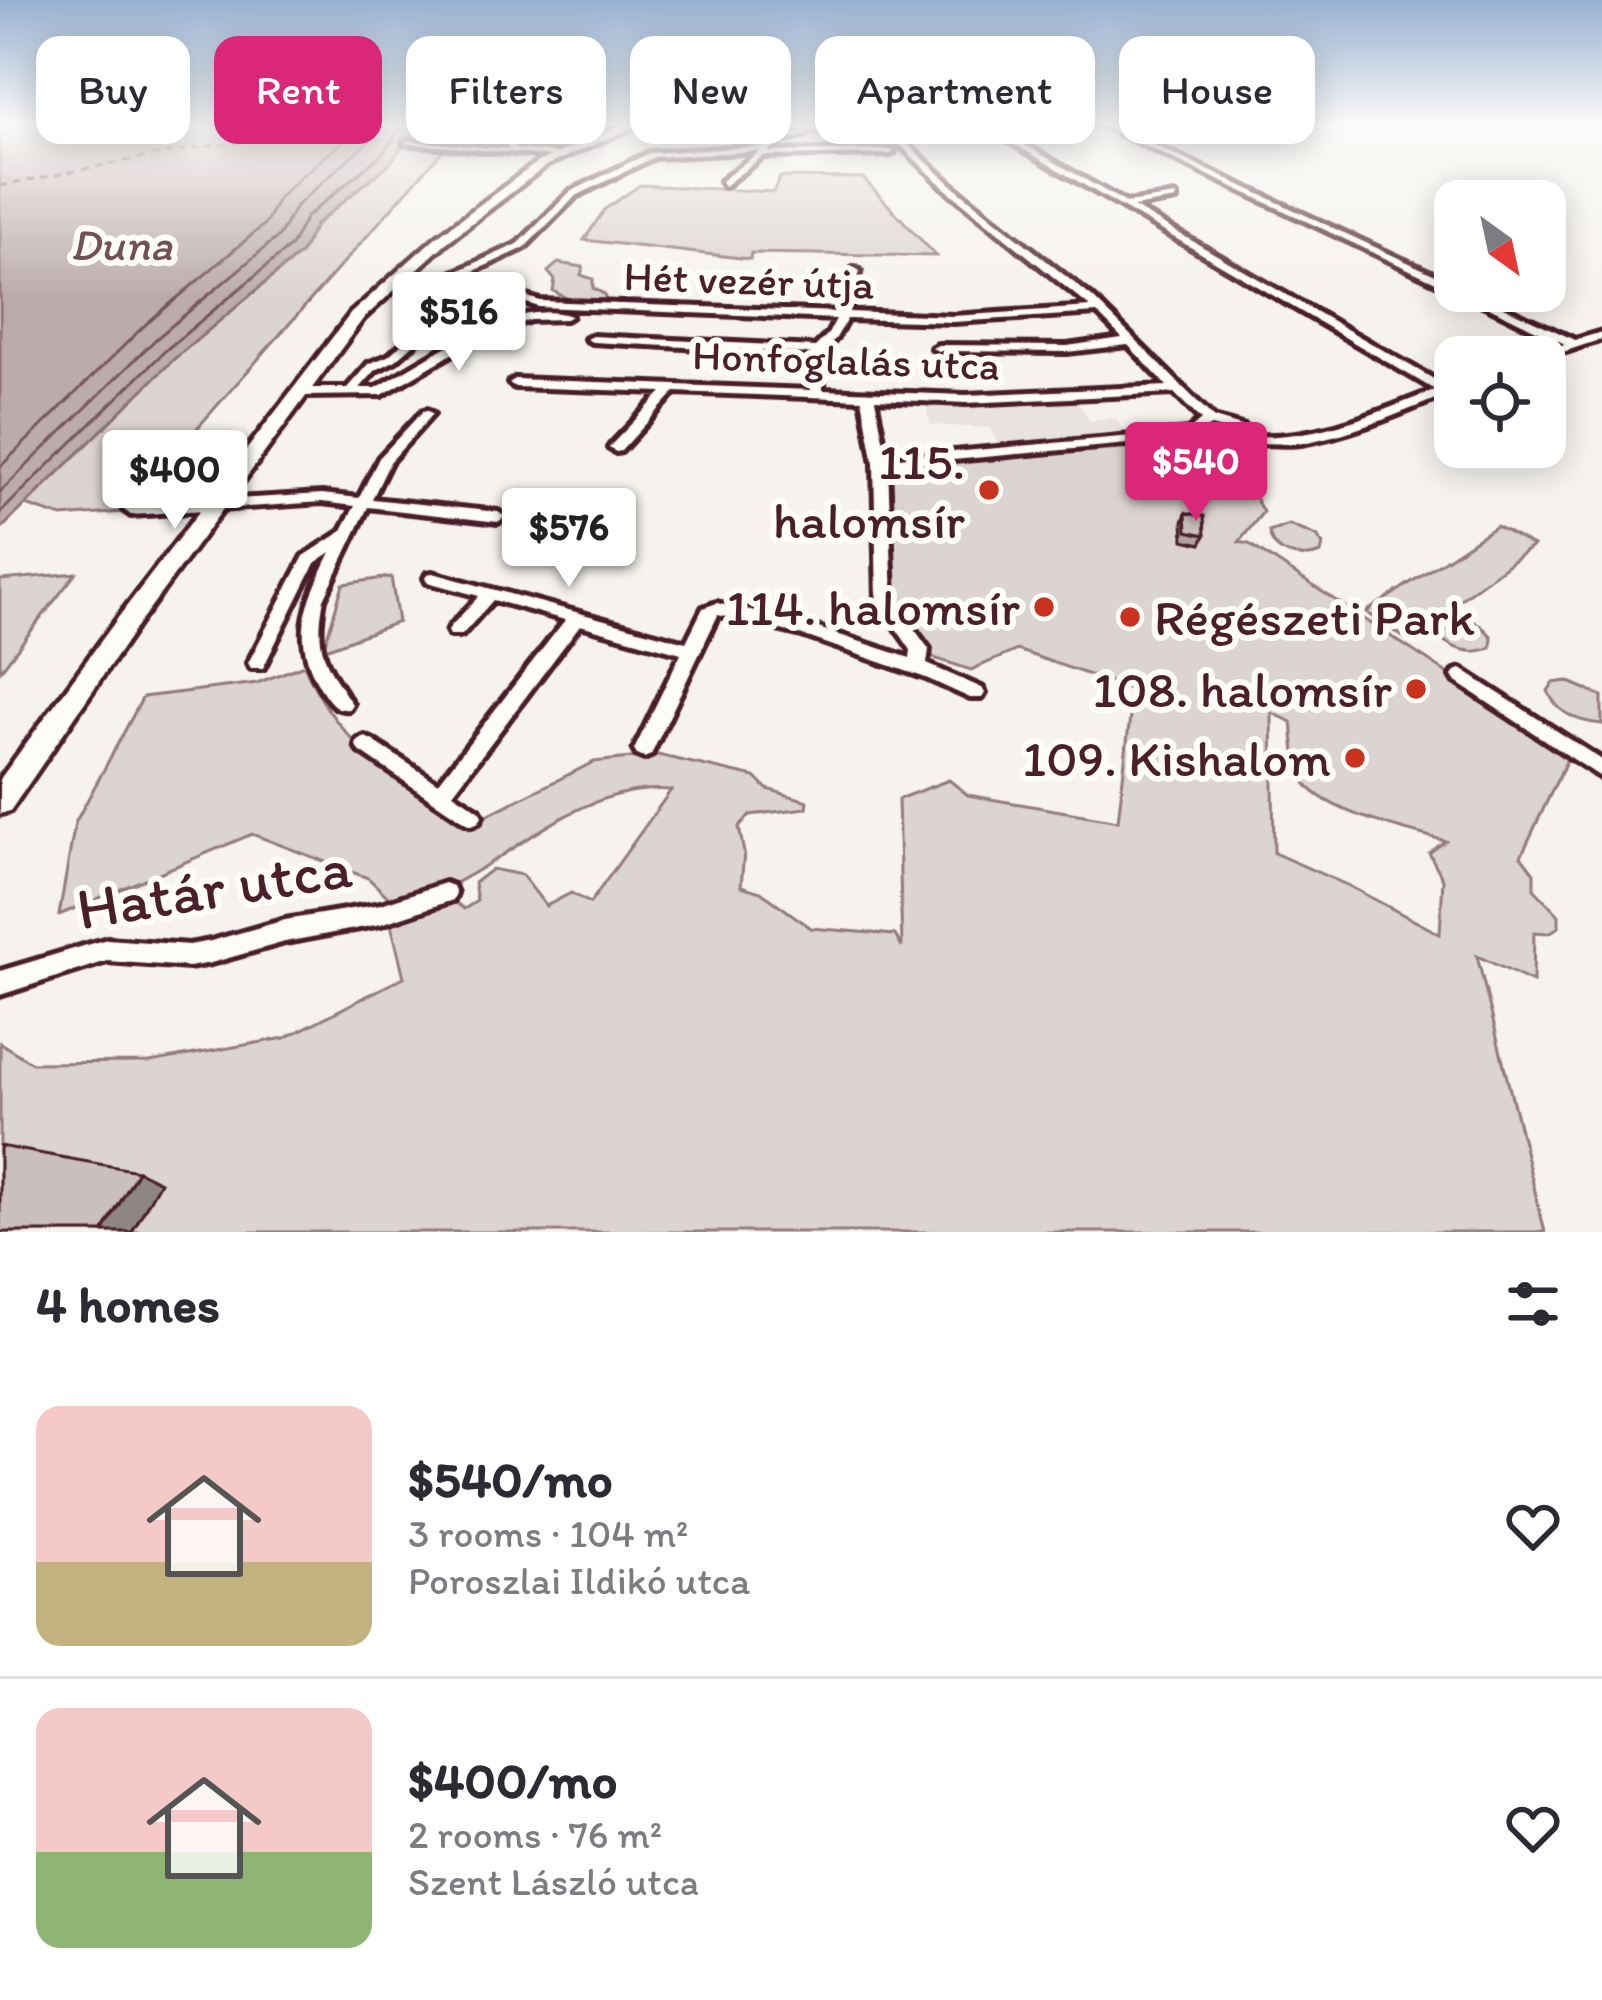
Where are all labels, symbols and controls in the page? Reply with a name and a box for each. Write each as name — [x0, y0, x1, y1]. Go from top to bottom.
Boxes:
chip: Buy — [36, 36, 190, 144]
chip: Rent — [214, 36, 382, 144]
chip: Filters — [406, 36, 606, 144]
chip: New — [630, 36, 791, 144]
chip: Apartment — [815, 36, 1095, 144]
chip: House — [1119, 36, 1315, 144]
north arrow — [1434, 180, 1566, 312]
map controls — [1434, 180, 1566, 468]
water label: Duna — [70, 217, 173, 271]
street label: Hét vezér útja — [623, 250, 875, 310]
pin: $516 — [388, 272, 530, 374]
text: $516 — [420, 287, 498, 334]
street label: Honfoglalás utca — [691, 329, 1001, 391]
button: locate — [1434, 336, 1566, 468]
pin: $540 — [1125, 422, 1267, 524]
pin: $400 — [104, 430, 246, 532]
place label: 115. halomsír — [773, 431, 965, 551]
text: $540 — [1152, 437, 1240, 484]
text: $400 — [129, 445, 221, 492]
marker: 115. halomsír — [976, 477, 1002, 503]
pin: $576 — [498, 488, 640, 590]
text: $576 — [529, 503, 609, 550]
place label: 114. halomsír — [726, 577, 1020, 638]
place label: Régészeti Park — [1154, 587, 1475, 648]
marker: 114. halomsír — [1031, 594, 1057, 620]
marker: Régészeti Park — [1117, 604, 1143, 630]
place label: 108. halomsír — [1093, 659, 1392, 720]
marker: 108. halomsír — [1403, 676, 1429, 702]
place label: 109. Kishalom — [1023, 728, 1331, 789]
marker: 109. Kishalom — [1342, 745, 1368, 771]
street label: Határ utca — [72, 830, 356, 944]
icon: filters — [1500, 1271, 1566, 1337]
text: 4 homes — [36, 1274, 220, 1335]
text: $540/mo — [408, 1449, 613, 1510]
icon: home — [132, 1454, 276, 1598]
icon: heart — [1500, 1493, 1566, 1559]
text: 3 rooms · 104 m² — [408, 1510, 688, 1557]
text: Poroszlai Ildikó utca — [408, 1557, 750, 1604]
text: $400/mo — [408, 1750, 618, 1811]
icon: home — [132, 1756, 276, 1900]
icon: heart — [1500, 1795, 1566, 1861]
text: 2 rooms · 76 m² — [408, 1811, 662, 1858]
text: Szent László utca — [408, 1858, 699, 1905]

